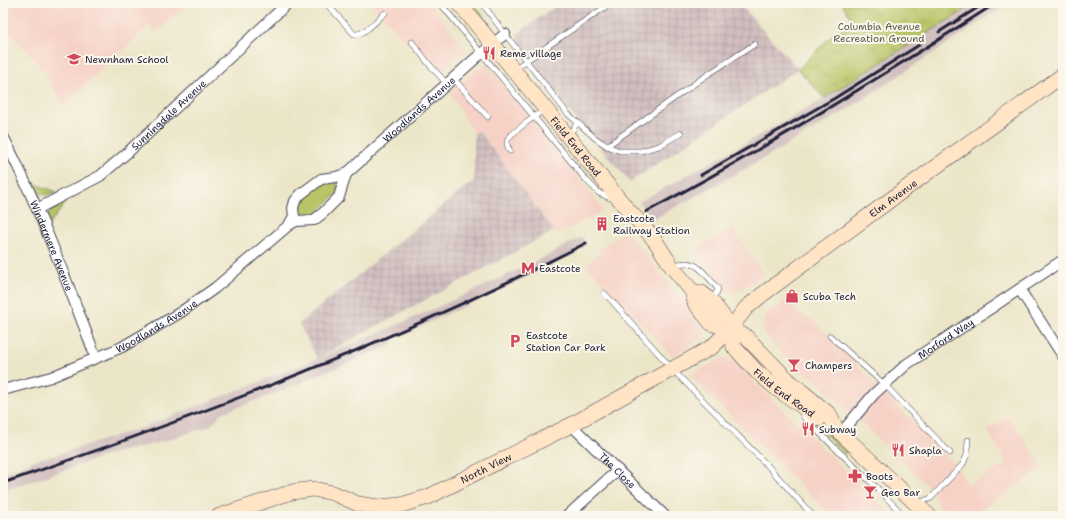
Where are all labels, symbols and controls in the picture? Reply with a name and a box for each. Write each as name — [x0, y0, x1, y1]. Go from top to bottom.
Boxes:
park label: Columbia Avenue Recreation Ground — [833, 20, 925, 45]
restaurant icon: Reme village — [481, 45, 497, 61]
place label: Reme village — [500, 47, 562, 60]
school or university icon: Newnham School — [66, 51, 82, 67]
place label: Newnham School — [85, 53, 169, 66]
street label: Woodlands Avenue — [380, 73, 458, 145]
street label: Sunningdale Avenue — [128, 77, 209, 153]
street label: Field End Road — [547, 114, 604, 180]
street label: Elm Avenue — [867, 176, 920, 220]
street label: Windermere Avenue — [27, 198, 76, 293]
place label: Eastcote Railway Station — [613, 212, 690, 237]
building icon: Eastcote Railway Station — [594, 216, 610, 232]
metro station icon: Eastcote — [520, 260, 536, 276]
place label: Eastcote — [539, 262, 581, 275]
shop icon: Scuba Tech — [784, 288, 800, 304]
place label: Scuba Tech — [803, 290, 856, 303]
street label: Woodlands Avenue — [114, 296, 200, 356]
street label: Morford Way — [915, 315, 976, 362]
place label: Eastcote Station Car Park — [526, 329, 606, 354]
parking icon: Eastcote Station Car Park — [507, 333, 523, 349]
bar icon: Champers — [786, 357, 802, 373]
place label: Champers — [805, 359, 852, 372]
street label: Field End Road — [751, 366, 818, 421]
restaurant icon: Subway — [800, 421, 816, 437]
place label: Subway — [819, 423, 857, 436]
restaurant icon: Shapla — [890, 442, 906, 458]
place label: Shapla — [909, 444, 942, 457]
street label: North View — [458, 450, 514, 487]
street label: The Close — [596, 450, 639, 492]
pharmacy icon: Boots — [847, 468, 863, 484]
place label: Boots — [866, 470, 893, 483]
bar icon: Geo Bar — [862, 484, 878, 500]
place label: Geo Bar — [881, 486, 920, 499]

